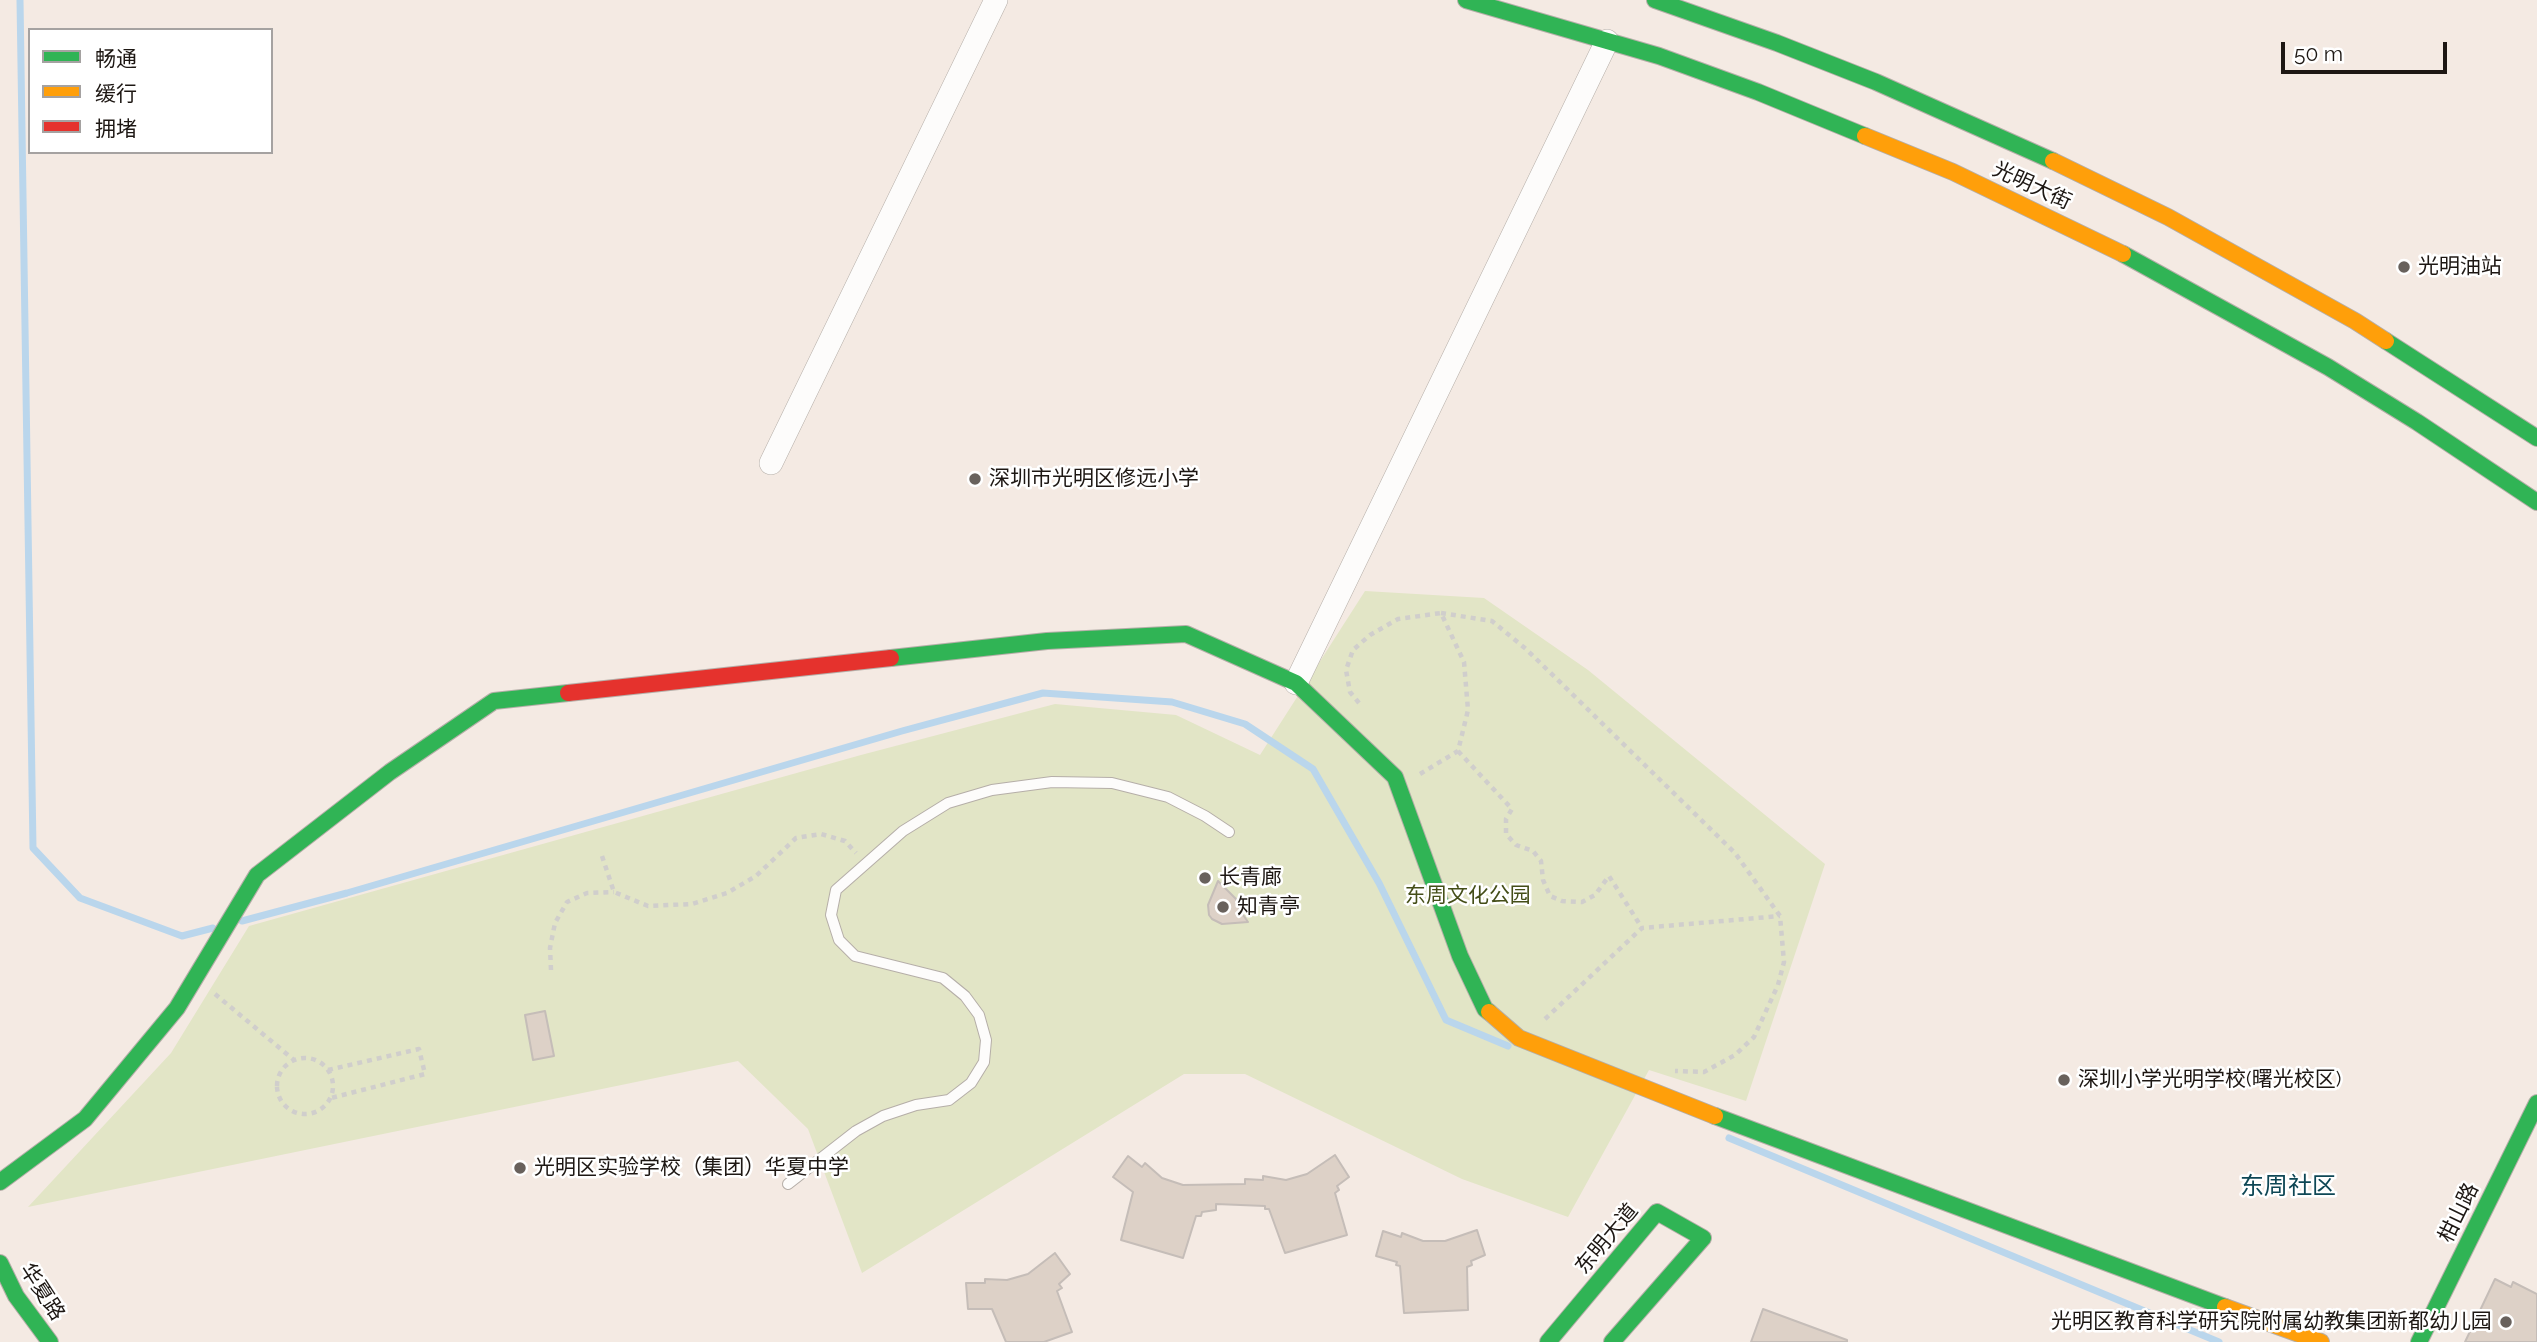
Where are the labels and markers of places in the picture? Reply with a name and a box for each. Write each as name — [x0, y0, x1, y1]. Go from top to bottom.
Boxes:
place label: 光明油站 — [2418, 254, 2502, 280]
marker: 光明油站 — [2396, 259, 2412, 275]
place label: 深圳市光明区修远小学 — [989, 466, 1199, 492]
marker: 深圳市光明区修远小学 — [967, 471, 983, 487]
place label: 长青廊 — [1219, 865, 1282, 891]
marker: 长青廊 — [1197, 870, 1213, 886]
place label: 知青亭 — [1237, 894, 1300, 920]
marker: 知青亭 — [1215, 899, 1231, 915]
place label: 深圳小学光明学校(曙光校区) — [2078, 1067, 2341, 1093]
marker: 深圳小学光明学校(曙光校区) — [2056, 1072, 2072, 1088]
place label: 光明区实验学校（集团）华夏中学 — [534, 1155, 849, 1181]
marker: 光明区实验学校（集团）华夏中学 — [512, 1160, 528, 1176]
place label: 光明区教育科学研究院附属幼教集团新都幼儿园 — [2051, 1309, 2492, 1335]
marker: 光明区教育科学研究院附属幼教集团新都幼儿园 — [2498, 1314, 2514, 1330]

